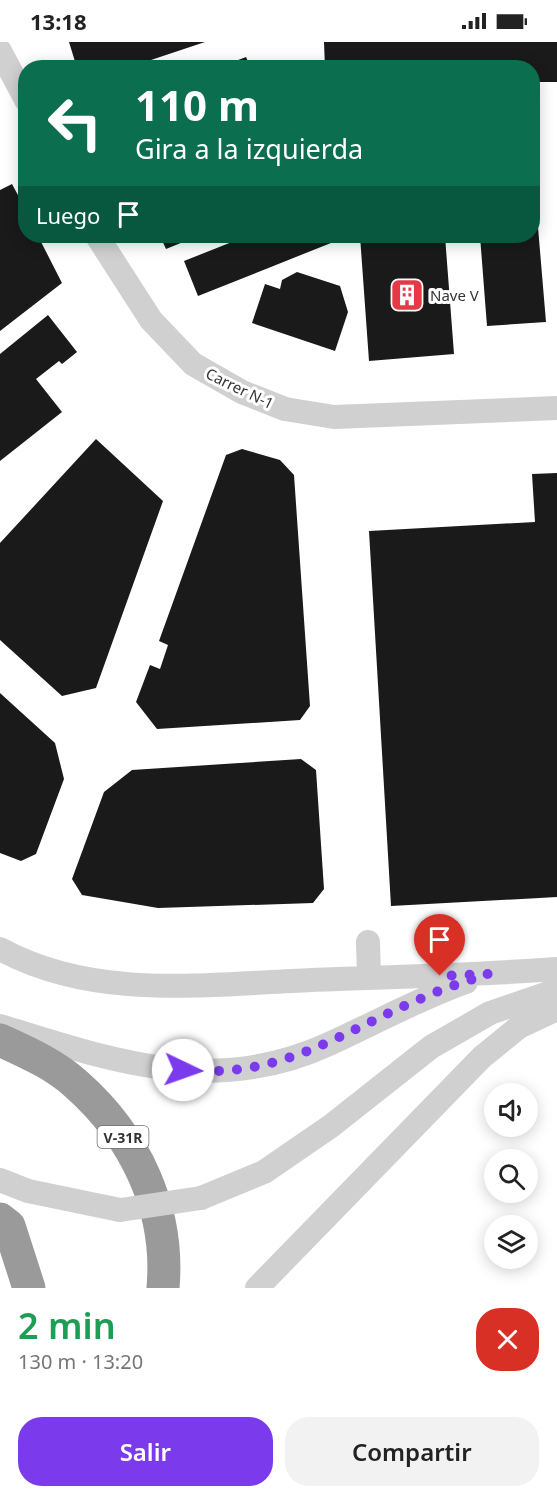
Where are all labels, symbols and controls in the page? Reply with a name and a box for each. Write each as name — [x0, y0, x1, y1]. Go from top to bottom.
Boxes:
text: 13:18 — [30, 6, 87, 36]
text: 110 m — [135, 76, 259, 133]
icon: left — [36, 84, 114, 162]
text: Gira a la izquierda — [135, 130, 363, 167]
icon: arrive — [112, 198, 145, 231]
text: Luego — [36, 200, 100, 230]
building icon: Nave V — [389, 277, 425, 313]
place label: Nave V — [430, 285, 479, 305]
street label: Carrer N-1 — [203, 363, 277, 413]
pin — [414, 914, 465, 976]
icon: arrive — [423, 923, 456, 956]
position arrow — [151, 1038, 215, 1102]
map controls — [484, 1083, 538, 1269]
button: sound — [484, 1083, 538, 1137]
road number: V-31R — [98, 1126, 148, 1148]
button: search — [484, 1149, 538, 1203]
button: layers — [484, 1215, 538, 1269]
text: 2 min — [18, 1301, 116, 1350]
button: close — [476, 1308, 539, 1371]
text: 130 m · 13:20 — [18, 1348, 143, 1375]
button: Salir — [18, 1417, 273, 1486]
button: Compartir — [285, 1417, 539, 1486]

